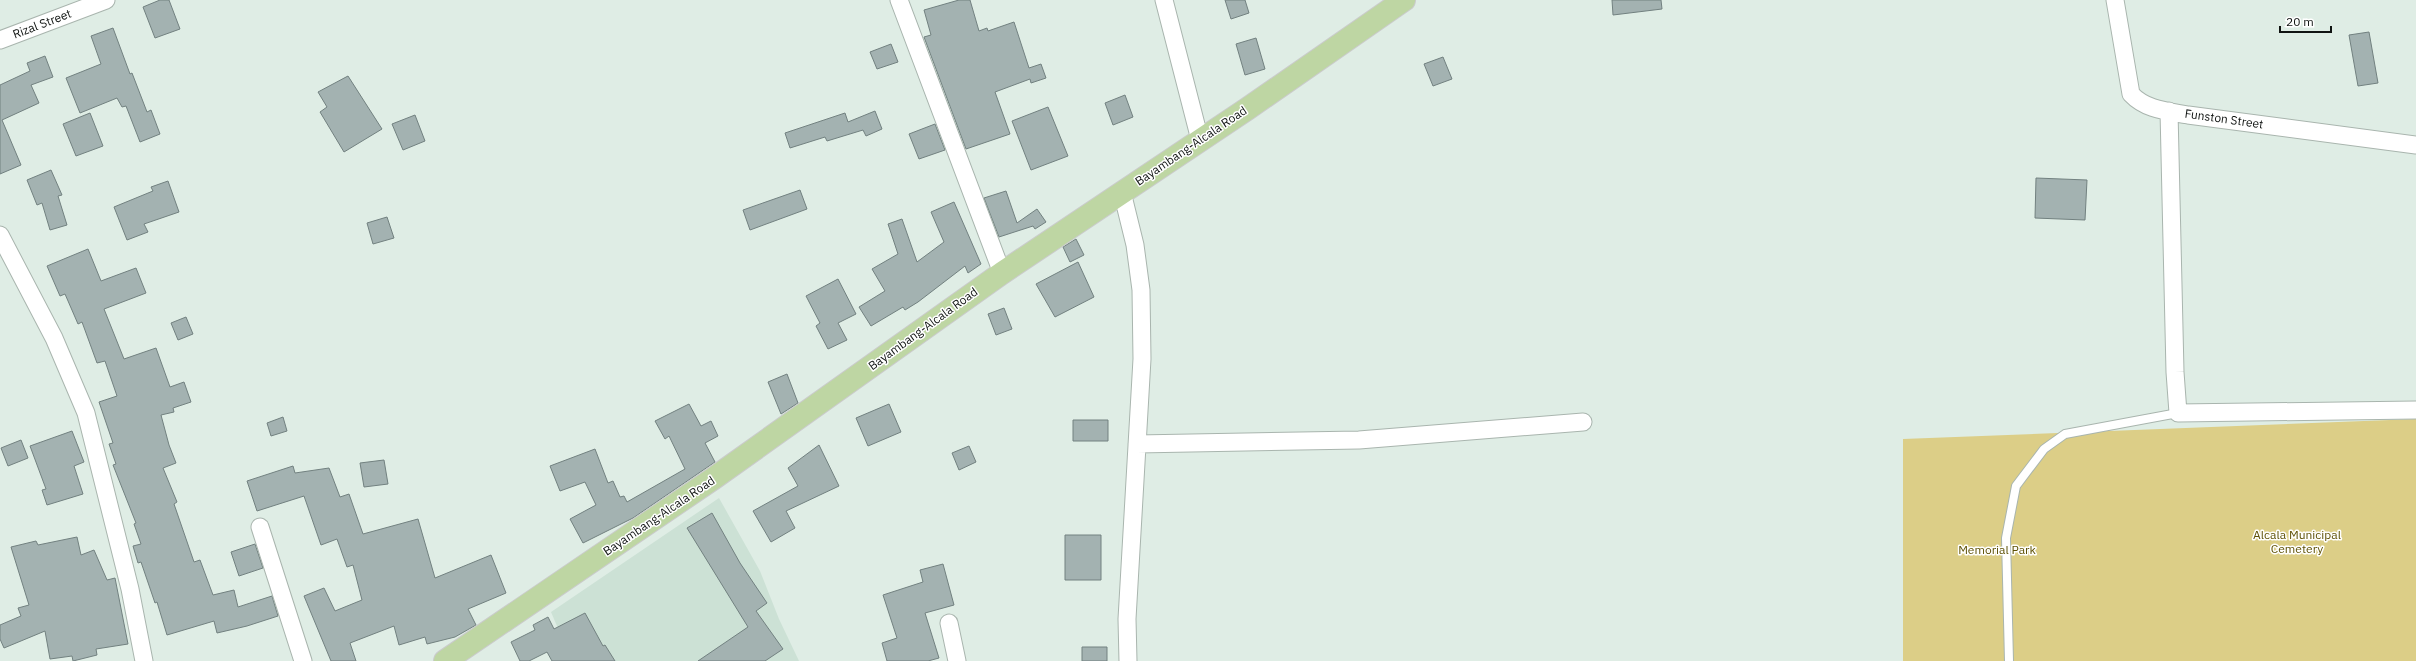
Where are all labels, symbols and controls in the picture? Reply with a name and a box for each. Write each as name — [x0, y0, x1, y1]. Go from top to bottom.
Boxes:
street label: Rizal Street — [10, 5, 73, 42]
scale bar — [2280, 8, 2331, 34]
text: 20 m — [2286, 14, 2314, 29]
street label: Bayambang-Alcala Road — [1132, 103, 1249, 189]
street label: Funston Street — [2184, 106, 2264, 131]
street label: Bayambang-Alcala Road — [865, 284, 980, 373]
street label: Bayambang-Alcala Road — [600, 473, 717, 559]
park label: Alcala Municipal Cemetery — [2253, 527, 2341, 556]
park label: Memorial Park — [1958, 542, 2037, 557]

